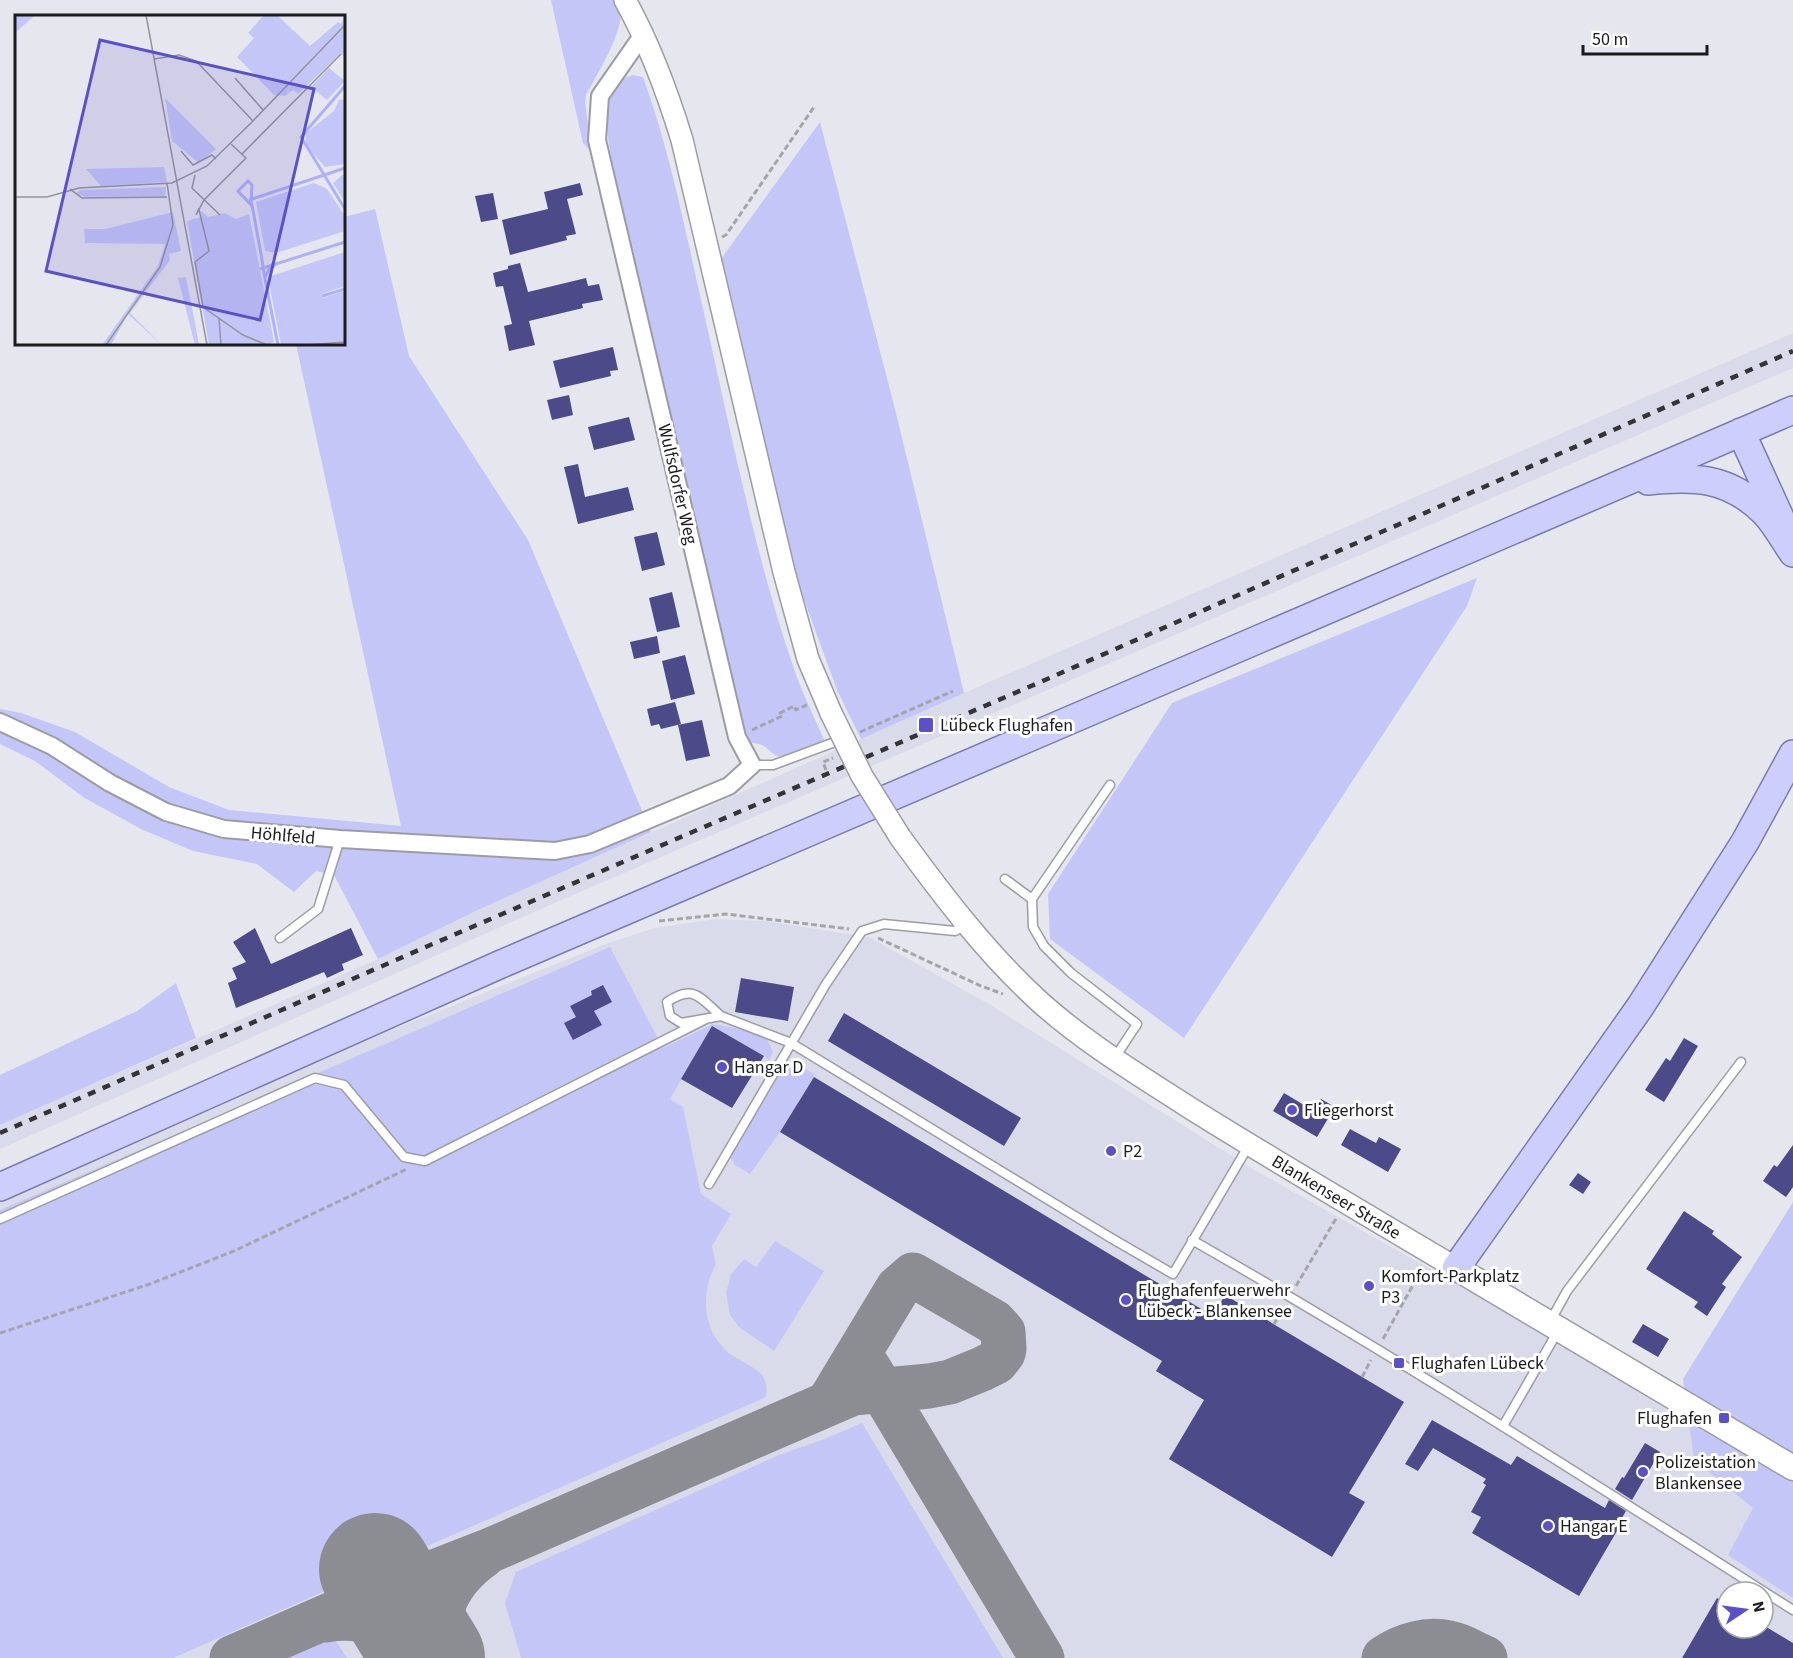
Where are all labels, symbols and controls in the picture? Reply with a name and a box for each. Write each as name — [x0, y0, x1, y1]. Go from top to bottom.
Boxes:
inset map — [15, 15, 345, 345]
scale bar — [1583, 18, 1708, 56]
text: 50 m — [1592, 27, 1628, 52]
street label: Wulfsdorfer Weg — [651, 421, 704, 547]
place label: Lübeck Flughafen — [940, 713, 1073, 738]
marker: Lübeck Flughafen — [917, 716, 935, 734]
street label: Höhlfeld — [250, 820, 316, 851]
place label: Hangar D — [734, 1055, 803, 1080]
marker: Hangar D — [715, 1060, 729, 1074]
place label: Fliegerhorst — [1304, 1098, 1394, 1123]
marker: Fliegerhorst — [1285, 1103, 1299, 1117]
place label: P2 — [1123, 1139, 1142, 1164]
marker: P2 — [1104, 1144, 1118, 1158]
street label: Blankenseer Straße — [1267, 1149, 1405, 1246]
place label: Komfort-Parkplatz P3 — [1381, 1264, 1519, 1310]
place label: Flughafenfeuerwehr Lübeck - Blankensee — [1138, 1278, 1292, 1324]
marker: Komfort-Parkplatz P3 — [1362, 1279, 1376, 1293]
marker: Flughafenfeuerwehr Lübeck - Blankensee — [1119, 1293, 1133, 1307]
place label: Flughafen Lübeck — [1411, 1351, 1544, 1376]
marker: Flughafen Lübeck — [1392, 1356, 1406, 1370]
place label: Flughafen — [1637, 1406, 1712, 1431]
marker: Flughafen — [1717, 1411, 1731, 1425]
place label: Polizeistation Blankensee — [1655, 1450, 1756, 1496]
marker: Polizeistation Blankensee — [1636, 1465, 1650, 1479]
place label: Hangar E — [1560, 1514, 1628, 1539]
marker: Hangar E — [1541, 1519, 1555, 1533]
north arrow — [1715, 1580, 1775, 1640]
text: N — [1747, 1599, 1771, 1615]

